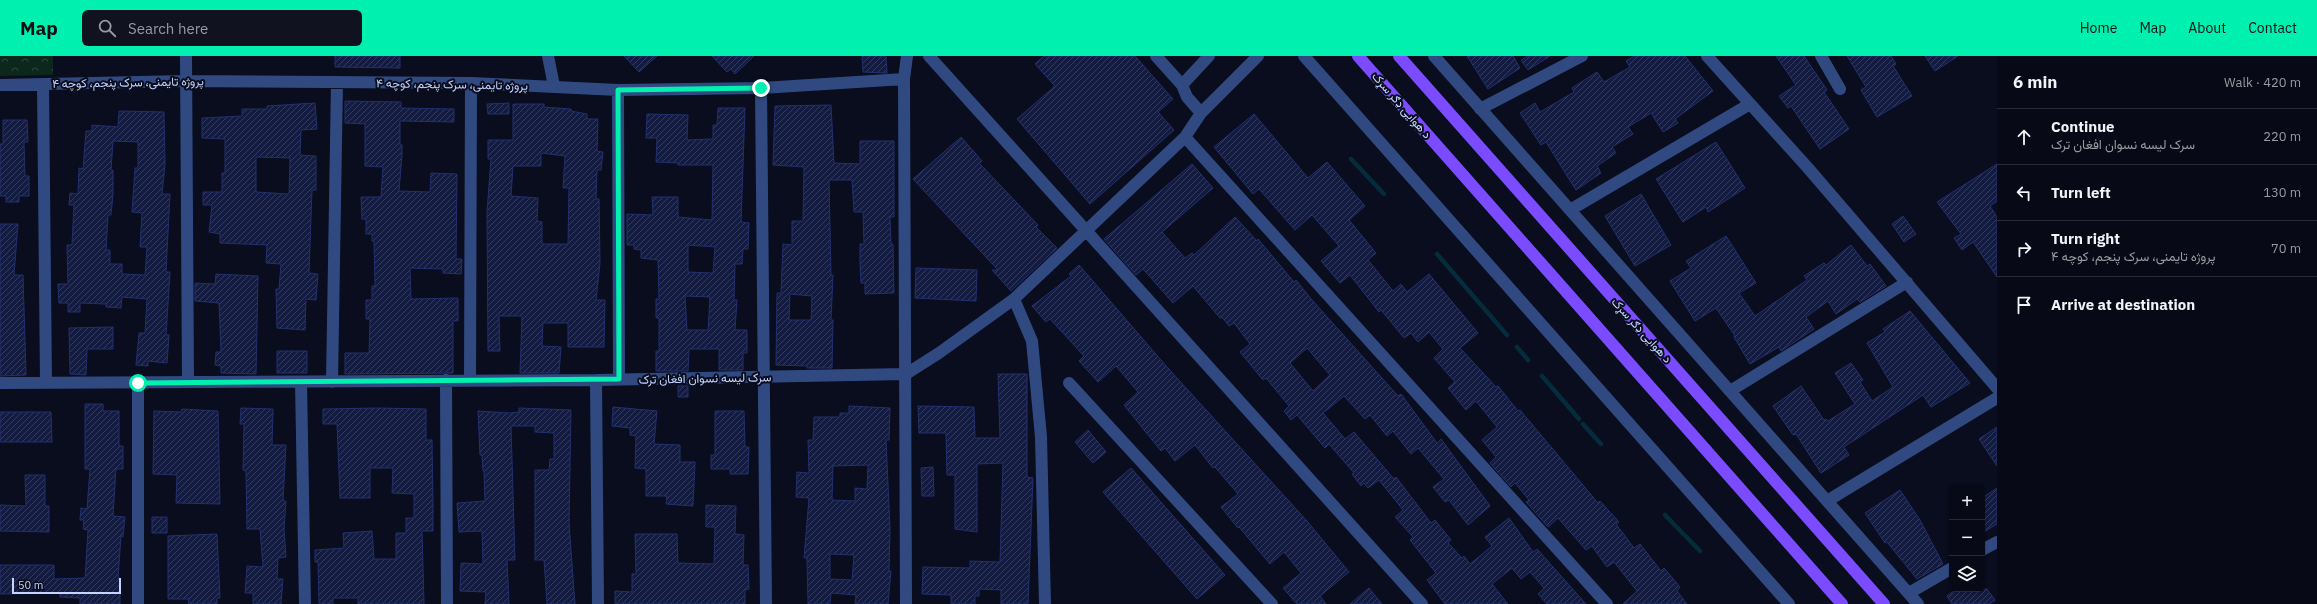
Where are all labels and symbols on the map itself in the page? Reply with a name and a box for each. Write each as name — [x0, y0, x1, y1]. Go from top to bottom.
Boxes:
street label: د هوایی ډګر سړک — [1368, 69, 1435, 142]
street label: پروژه تایمنی، سرک پنجم، کوچه ۴ — [52, 73, 204, 92]
street label: پروژه تایمنی، سرک پنجم، کوچه ۴ — [376, 75, 528, 94]
route end — [752, 79, 770, 97]
street label: د هوایی ډګر سړک — [1608, 294, 1676, 367]
street label: سرک لیسه نسوان افغان‌ ترک — [638, 369, 772, 388]
route start — [129, 374, 147, 392]
scale bar — [12, 576, 121, 595]

